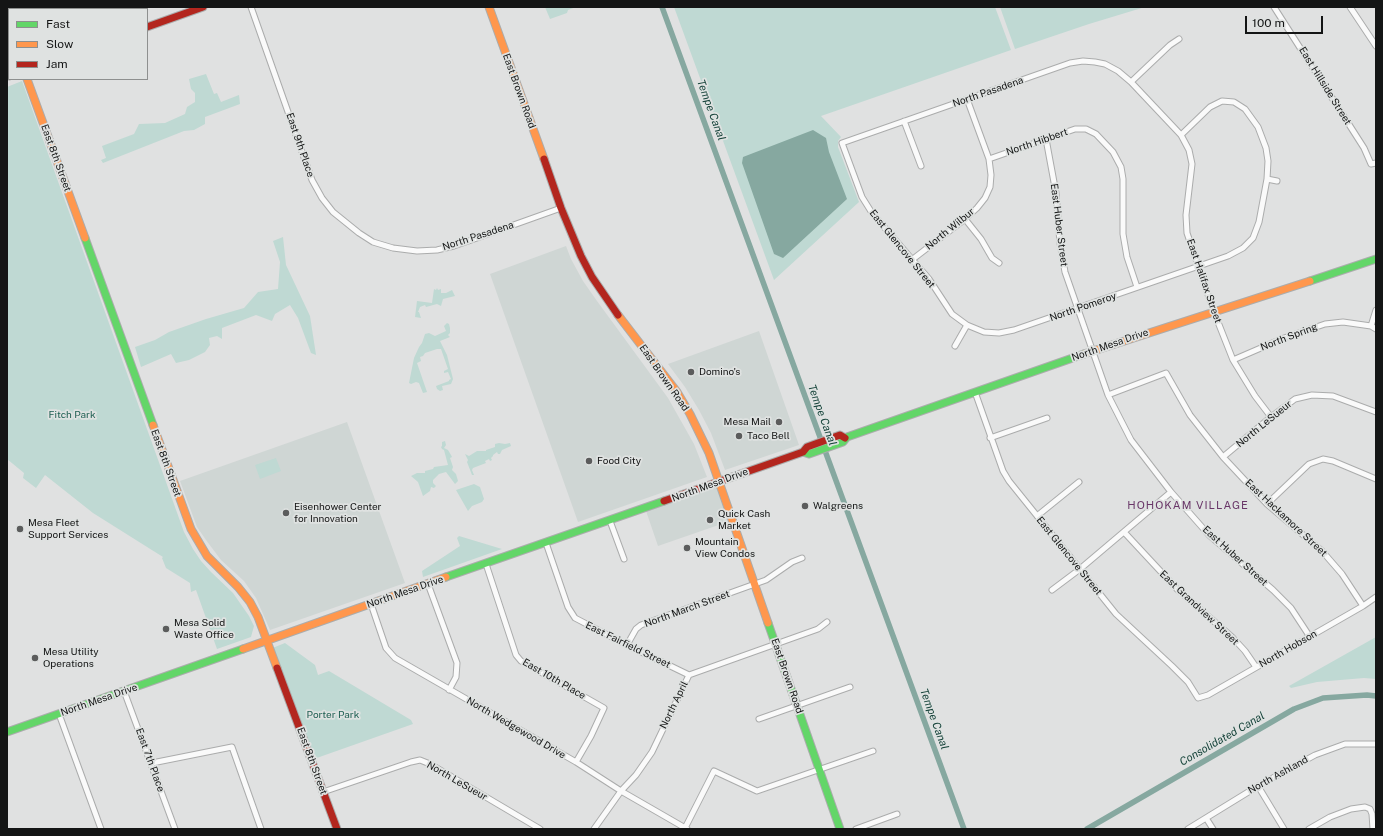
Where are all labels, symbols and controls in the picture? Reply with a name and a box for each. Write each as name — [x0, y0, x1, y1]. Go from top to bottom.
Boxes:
legend — [8, 8, 148, 80]
scale bar — [1247, 8, 1325, 34]
text: 100 m — [1252, 16, 1285, 30]
text: Fast — [46, 17, 70, 31]
text: Slow — [46, 37, 73, 51]
street label: East Hillside Street — [1296, 45, 1354, 127]
street label: East Brown Road — [500, 52, 538, 130]
text: Jam — [46, 57, 68, 71]
street label: North Pasadena — [951, 74, 1025, 110]
water label: Tempe Canal — [694, 78, 728, 142]
street label: East 9th Place — [283, 111, 317, 179]
street label: East 8th Street — [38, 123, 74, 193]
street label: North Hibbert — [1005, 126, 1069, 158]
street label: East Huber Street — [1048, 183, 1070, 267]
street label: North Wilbur — [923, 206, 977, 252]
street label: East Glencove Street — [867, 207, 937, 291]
street label: North Pasadena — [441, 219, 515, 253]
street label: East Halifax Street — [1184, 237, 1224, 325]
street label: North Pomeroy — [1048, 290, 1118, 324]
street label: North Spring — [1259, 321, 1319, 353]
street label: North Mesa Drive — [1070, 326, 1150, 364]
street label: East Brown Road — [637, 342, 691, 414]
place label: Domino's — [699, 366, 740, 378]
marker: Domino's — [686, 367, 696, 377]
water label: Tempe Canal — [805, 383, 839, 447]
street label: North LeSueur — [1234, 398, 1294, 450]
park label: Fitch Park — [48, 409, 96, 421]
place label: Mesa Mail — [724, 416, 771, 428]
marker: Mesa Mail — [774, 417, 784, 427]
street label: East 8th Street — [148, 428, 184, 498]
place label: Taco Bell — [747, 430, 790, 442]
marker: Taco Bell — [734, 431, 744, 441]
place label: Food City — [597, 455, 641, 467]
marker: Food City — [584, 456, 594, 466]
street label: North Mesa Drive — [670, 466, 750, 504]
street label: East Hackamore Street — [1242, 477, 1330, 559]
district label: HOHOKAM VILLAGE — [1127, 499, 1249, 513]
place label: Walgreens — [813, 500, 863, 512]
place label: Eisenhower Center for Innovation — [294, 501, 382, 524]
marker: Walgreens — [800, 501, 810, 511]
marker: Eisenhower Center for Innovation — [281, 508, 291, 518]
place label: Quick Cash Market — [718, 508, 770, 532]
street label: East Glencove Street — [1034, 514, 1104, 598]
marker: Quick Cash Market — [705, 515, 715, 525]
place label: Mesa Fleet Support Services — [28, 517, 108, 540]
marker: Mesa Fleet Support Services — [15, 524, 25, 534]
street label: East Huber Street — [1200, 524, 1270, 588]
place label: Mountain View Condos — [695, 536, 755, 560]
marker: Mountain View Condos — [682, 543, 692, 553]
street label: East Grandview Street — [1157, 568, 1241, 648]
street label: North Mesa Drive — [365, 573, 445, 611]
street label: North March Street — [643, 588, 731, 630]
place label: Mesa Solid Waste Office — [174, 617, 234, 640]
street label: East Fairfield Street — [584, 619, 672, 671]
marker: Mesa Solid Waste Office — [161, 624, 171, 634]
street label: North Hobson — [1257, 628, 1319, 670]
street label: East Brown Road — [769, 637, 805, 715]
place label: Mesa Utility Operations — [43, 646, 99, 670]
marker: Mesa Utility Operations — [30, 653, 40, 663]
street label: East 10th Place — [520, 656, 588, 702]
street label: North April — [657, 679, 691, 731]
street label: North Mesa Drive — [59, 681, 139, 719]
water label: Tempe Canal — [917, 687, 951, 751]
street label: North Wedgewood Drive — [464, 695, 568, 761]
park label: Porter Park — [307, 709, 359, 721]
water label: Consolidated Canal — [1177, 709, 1267, 769]
street label: East 8th Street — [294, 726, 330, 796]
street label: East 7th Place — [133, 727, 167, 793]
street label: North Ashland — [1246, 754, 1310, 796]
street label: North LeSueur — [424, 759, 490, 803]

